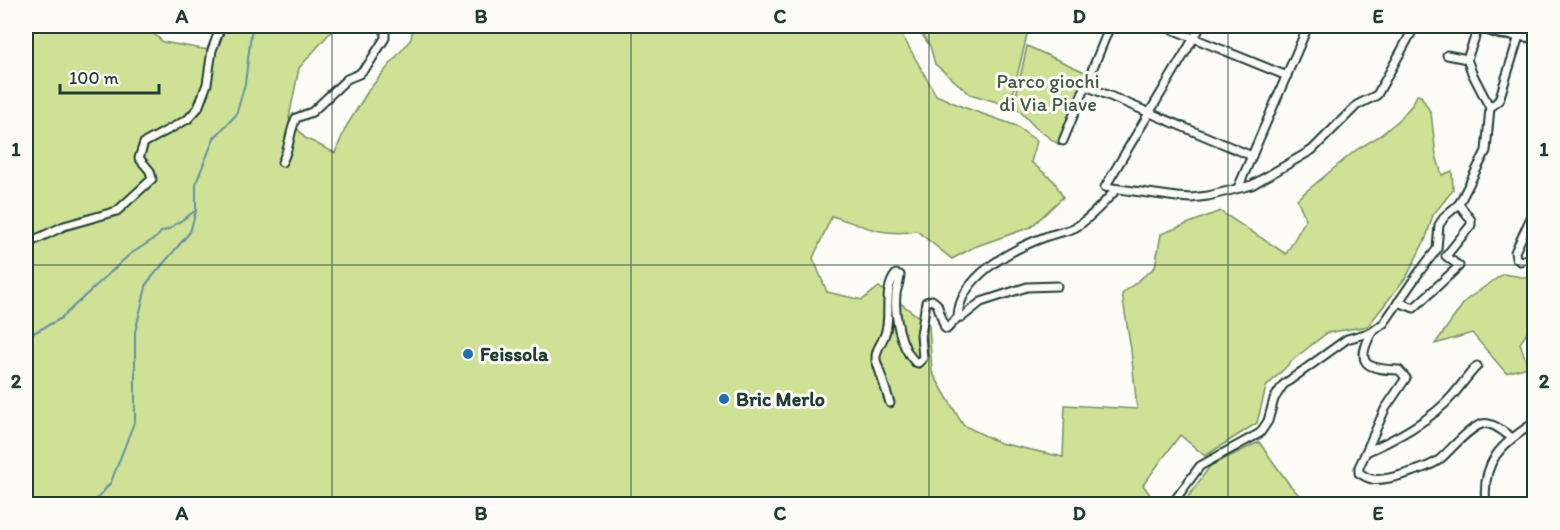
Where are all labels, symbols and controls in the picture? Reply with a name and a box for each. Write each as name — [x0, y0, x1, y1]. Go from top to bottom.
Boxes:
text: A — [175, 4, 189, 28]
text: B — [475, 4, 488, 28]
text: C — [774, 4, 787, 28]
text: D — [1072, 4, 1086, 28]
text: E — [1372, 4, 1384, 28]
scale bar — [60, 57, 159, 95]
text: 100 m — [69, 67, 119, 89]
park label: Parco giochi di Via Piave — [996, 69, 1100, 116]
text: 1 — [11, 137, 21, 161]
text: 1 — [1539, 137, 1549, 161]
place label: Feissola — [480, 342, 549, 366]
marker: Feissola — [461, 347, 475, 361]
text: 2 — [11, 369, 22, 393]
text: 2 — [1539, 369, 1550, 393]
place label: Bric Merlo — [736, 387, 825, 411]
marker: Bric Merlo — [717, 392, 731, 406]
text: A — [175, 501, 189, 525]
text: B — [475, 501, 488, 525]
text: C — [774, 501, 787, 525]
text: D — [1072, 501, 1086, 525]
text: E — [1372, 501, 1384, 525]

